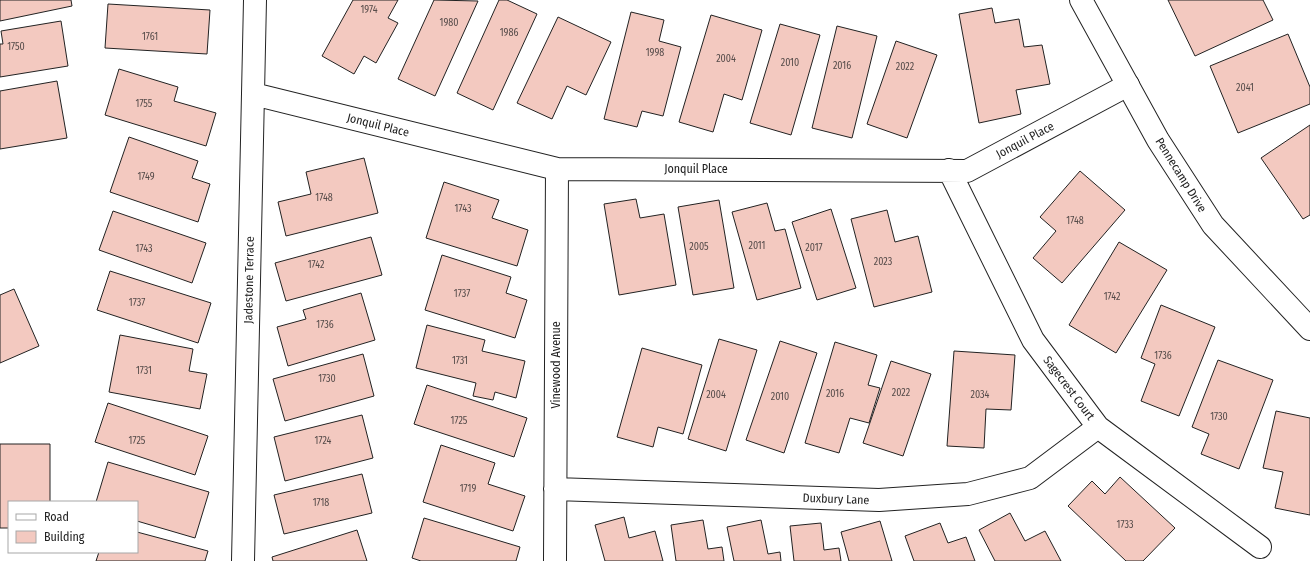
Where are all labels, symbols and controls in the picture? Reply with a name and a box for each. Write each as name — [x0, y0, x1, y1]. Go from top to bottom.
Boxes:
house number: 1974 — [360, 4, 378, 16]
house number: 1980 — [440, 17, 458, 29]
house number: 1986 — [500, 27, 518, 39]
house number: 1761 — [142, 31, 158, 43]
house number: 1750 — [7, 41, 25, 53]
house number: 1998 — [646, 47, 664, 59]
house number: 2004 — [716, 53, 736, 65]
house number: 2010 — [781, 57, 799, 69]
house number: 2016 — [833, 60, 851, 72]
house number: 2022 — [896, 61, 915, 73]
house number: 2041 — [1236, 82, 1254, 94]
house number: 1755 — [136, 98, 153, 110]
street label: Jonquil Place — [345, 111, 411, 140]
street label: Jonquil Place — [994, 119, 1056, 161]
street label: Pennecamp Drive — [1153, 135, 1210, 215]
street label: Jonquil Place — [664, 162, 728, 176]
house number: 1749 — [137, 171, 155, 183]
house number: 1748 — [315, 192, 333, 204]
house number: 1743 — [455, 203, 472, 215]
house number: 1748 — [1066, 215, 1084, 227]
street label: Jadestone Terrace — [241, 236, 257, 324]
house number: 2011 — [748, 240, 766, 252]
house number: 2005 — [689, 241, 709, 253]
house number: 2017 — [805, 242, 823, 254]
house number: 1743 — [136, 243, 153, 255]
house number: 2023 — [874, 256, 893, 268]
house number: 1742 — [308, 259, 325, 271]
house number: 1737 — [454, 288, 470, 300]
house number: 1742 — [1104, 291, 1121, 303]
house number: 1737 — [129, 297, 145, 309]
house number: 1736 — [316, 319, 334, 331]
street label: Vinewood Avenue — [549, 321, 563, 409]
house number: 1736 — [1154, 350, 1172, 362]
street label: Sagecrest Court — [1040, 353, 1098, 423]
house number: 1731 — [452, 355, 468, 367]
house number: 1731 — [136, 365, 152, 377]
house number: 1730 — [318, 373, 336, 385]
house number: 2022 — [892, 387, 911, 399]
house number: 2016 — [826, 388, 844, 400]
house number: 2004 — [706, 389, 726, 401]
house number: 2034 — [971, 389, 990, 401]
house number: 2010 — [771, 391, 789, 403]
house number: 1730 — [1210, 411, 1228, 423]
house number: 1725 — [451, 415, 468, 427]
house number: 1725 — [129, 435, 146, 447]
house number: 1724 — [315, 435, 332, 447]
house number: 1719 — [460, 483, 476, 495]
street label: Duxbury Lane — [802, 491, 870, 507]
house number: 1718 — [313, 497, 329, 509]
legend — [8, 501, 138, 553]
text: Road — [44, 510, 69, 524]
house number: 1733 — [1117, 519, 1134, 531]
text: Building — [44, 530, 85, 544]

